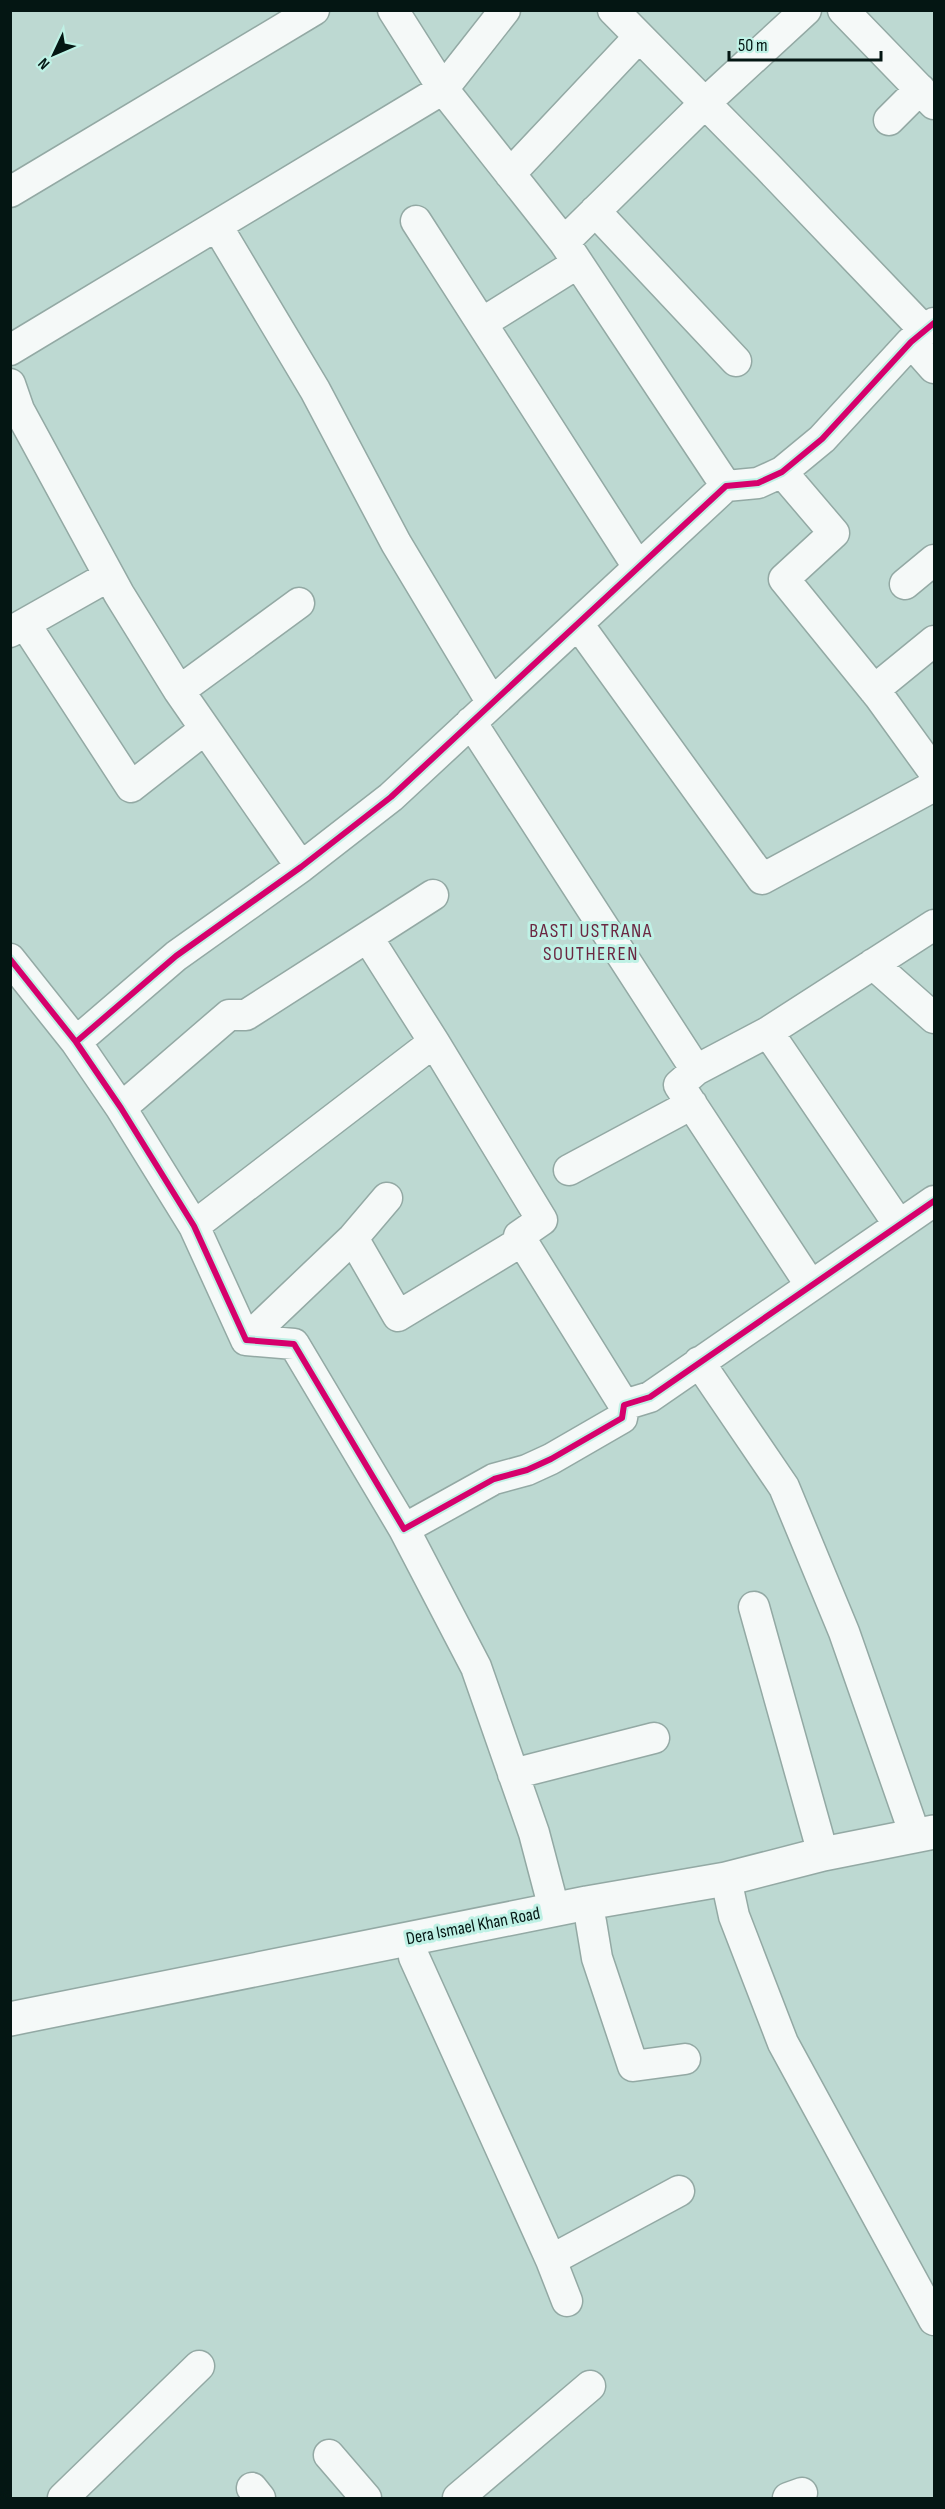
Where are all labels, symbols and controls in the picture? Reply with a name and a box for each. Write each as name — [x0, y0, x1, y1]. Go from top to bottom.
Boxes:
north arrow — [24, 24, 84, 84]
scale bar — [729, 24, 880, 62]
text: 50 m — [738, 35, 768, 56]
text: N — [34, 54, 54, 73]
district label: BASTI USTRANA SOUTHEREN — [529, 919, 653, 966]
street label: Dera Ismael Khan Road — [404, 1903, 542, 1949]

